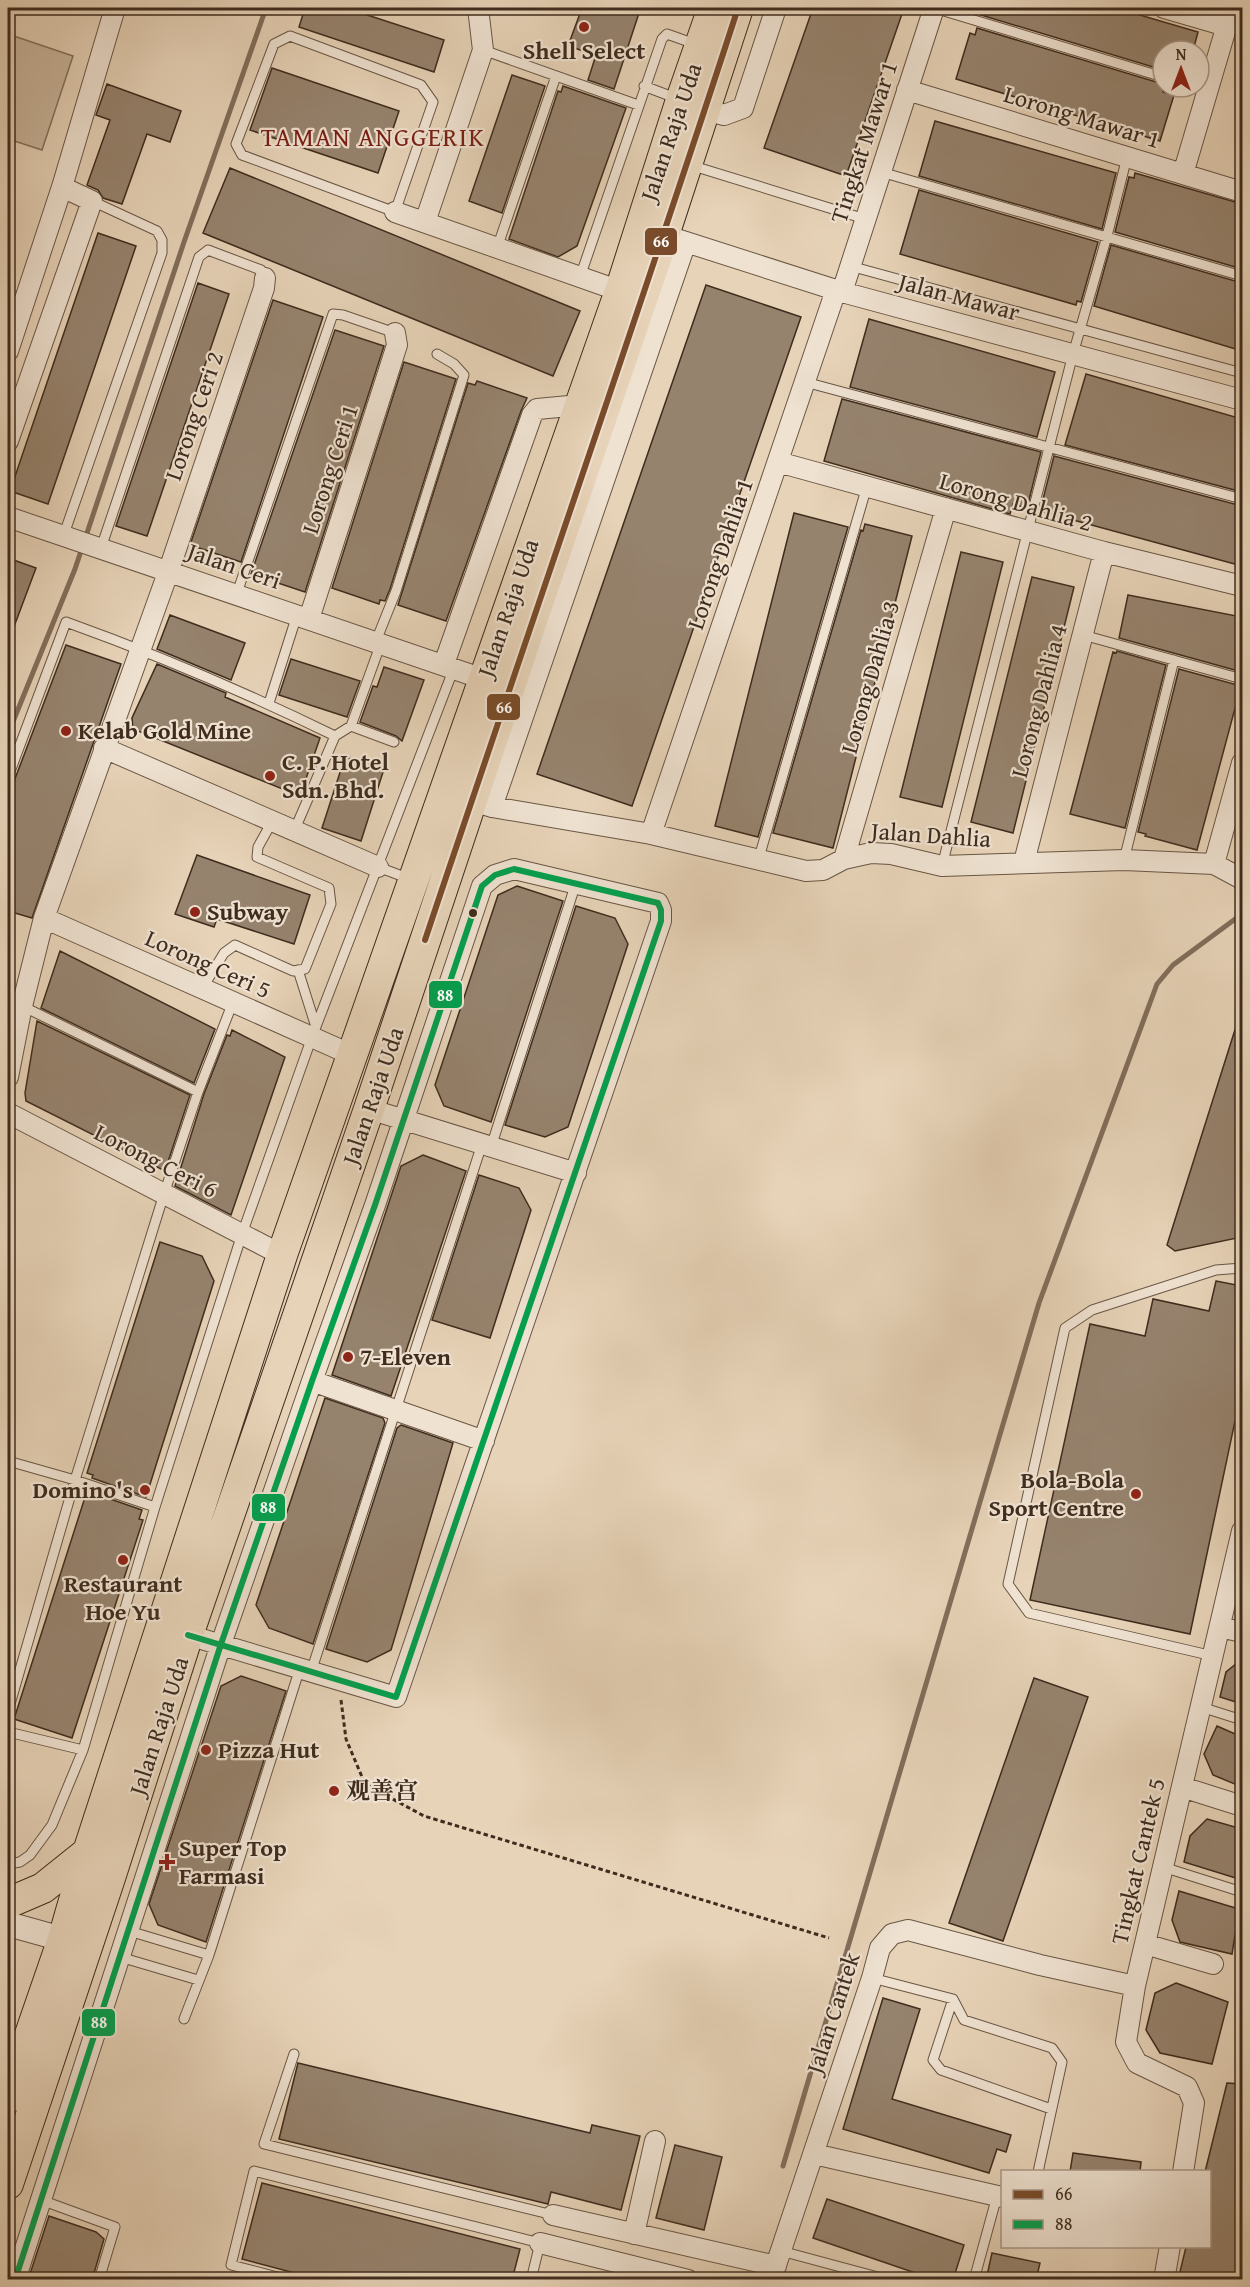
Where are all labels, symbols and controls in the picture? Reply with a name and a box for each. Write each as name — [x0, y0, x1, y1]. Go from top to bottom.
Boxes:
marker: Shell Select — [577, 20, 591, 34]
place label: Shell Select — [523, 33, 645, 68]
north arrow — [1151, 39, 1211, 99]
text: N — [1176, 42, 1187, 66]
street label: Tingkat Mawar 1 — [821, 56, 906, 227]
street label: Jalan Raja Uda — [630, 57, 711, 208]
street label: Lorong Mawar 1 — [1000, 76, 1165, 157]
district label: TAMAN ANGGERIK — [261, 117, 485, 156]
line badge: 66 — [644, 227, 678, 256]
text: 66 — [653, 229, 669, 253]
street label: Jalan Mawar — [892, 263, 1024, 330]
street label: Lorong Ceri 2 — [155, 347, 232, 485]
street label: Lorong Ceri 1 — [292, 400, 367, 538]
street label: Lorong Dahlia 2 — [936, 463, 1097, 540]
street label: Lorong Dahlia 1 — [677, 474, 762, 634]
street label: Jalan Ceri — [180, 532, 286, 598]
street label: Jalan Raja Uda — [467, 533, 548, 684]
street label: Lorong Dahlia 3 — [831, 596, 908, 757]
street label: Lorong Dahlia 4 — [1001, 620, 1076, 781]
line badge: 66 — [486, 693, 521, 721]
text: 66 — [496, 695, 512, 719]
place label: Kelab Gold Mine — [78, 713, 251, 748]
marker: Kelab Gold Mine — [59, 724, 73, 738]
place label: C. P. Hotel Sdn. Bhd. — [282, 744, 390, 807]
marker: C. P. Hotel Sdn. Bhd. — [263, 769, 277, 783]
street label: Jalan Dahlia — [867, 813, 993, 856]
place label: Subway — [207, 894, 289, 929]
marker: Subway — [188, 905, 202, 919]
unlabelled marker — [467, 907, 479, 919]
street label: Lorong Ceri 5 — [140, 920, 277, 1007]
line badge: 88 — [428, 980, 463, 1009]
text: 88 — [437, 983, 453, 1007]
street label: Jalan Raja Uda — [332, 1021, 413, 1172]
street label: Lorong Ceri 6 — [88, 1114, 224, 1207]
place label: 7-Eleven — [360, 1339, 451, 1374]
marker: 7-Eleven — [341, 1350, 355, 1364]
place label: Bola-Bola Sport Centre — [989, 1462, 1125, 1525]
place label: Domino's — [33, 1472, 133, 1507]
marker: Domino's — [138, 1483, 152, 1497]
marker: Bola-Bola Sport Centre — [1129, 1487, 1143, 1501]
line badge: 88 — [251, 1493, 286, 1522]
text: 88 — [260, 1495, 276, 1519]
marker: Restaurant Hoe Yu — [116, 1553, 130, 1567]
place label: Restaurant Hoe Yu — [64, 1566, 182, 1629]
street label: Jalan Raja Uda — [119, 1651, 198, 1803]
place label: Pizza Hut — [218, 1732, 319, 1767]
marker: Pizza Hut — [199, 1743, 213, 1757]
place label: 观善宫 — [346, 1773, 418, 1808]
street label: Tingkat Cantek 5 — [1101, 1774, 1174, 1947]
marker: 观善宫 — [327, 1784, 341, 1798]
place label: Super Top Farmasi — [179, 1830, 287, 1893]
marker: Super Top Farmasi — [160, 1855, 174, 1869]
street label: Jalan Cantek — [796, 1947, 869, 2081]
line badge: 88 — [81, 2008, 116, 2037]
text: 88 — [91, 2010, 107, 2034]
legend — [1001, 2170, 1211, 2248]
text: 66 — [1055, 2180, 1072, 2207]
text: 88 — [1055, 2210, 1072, 2237]

